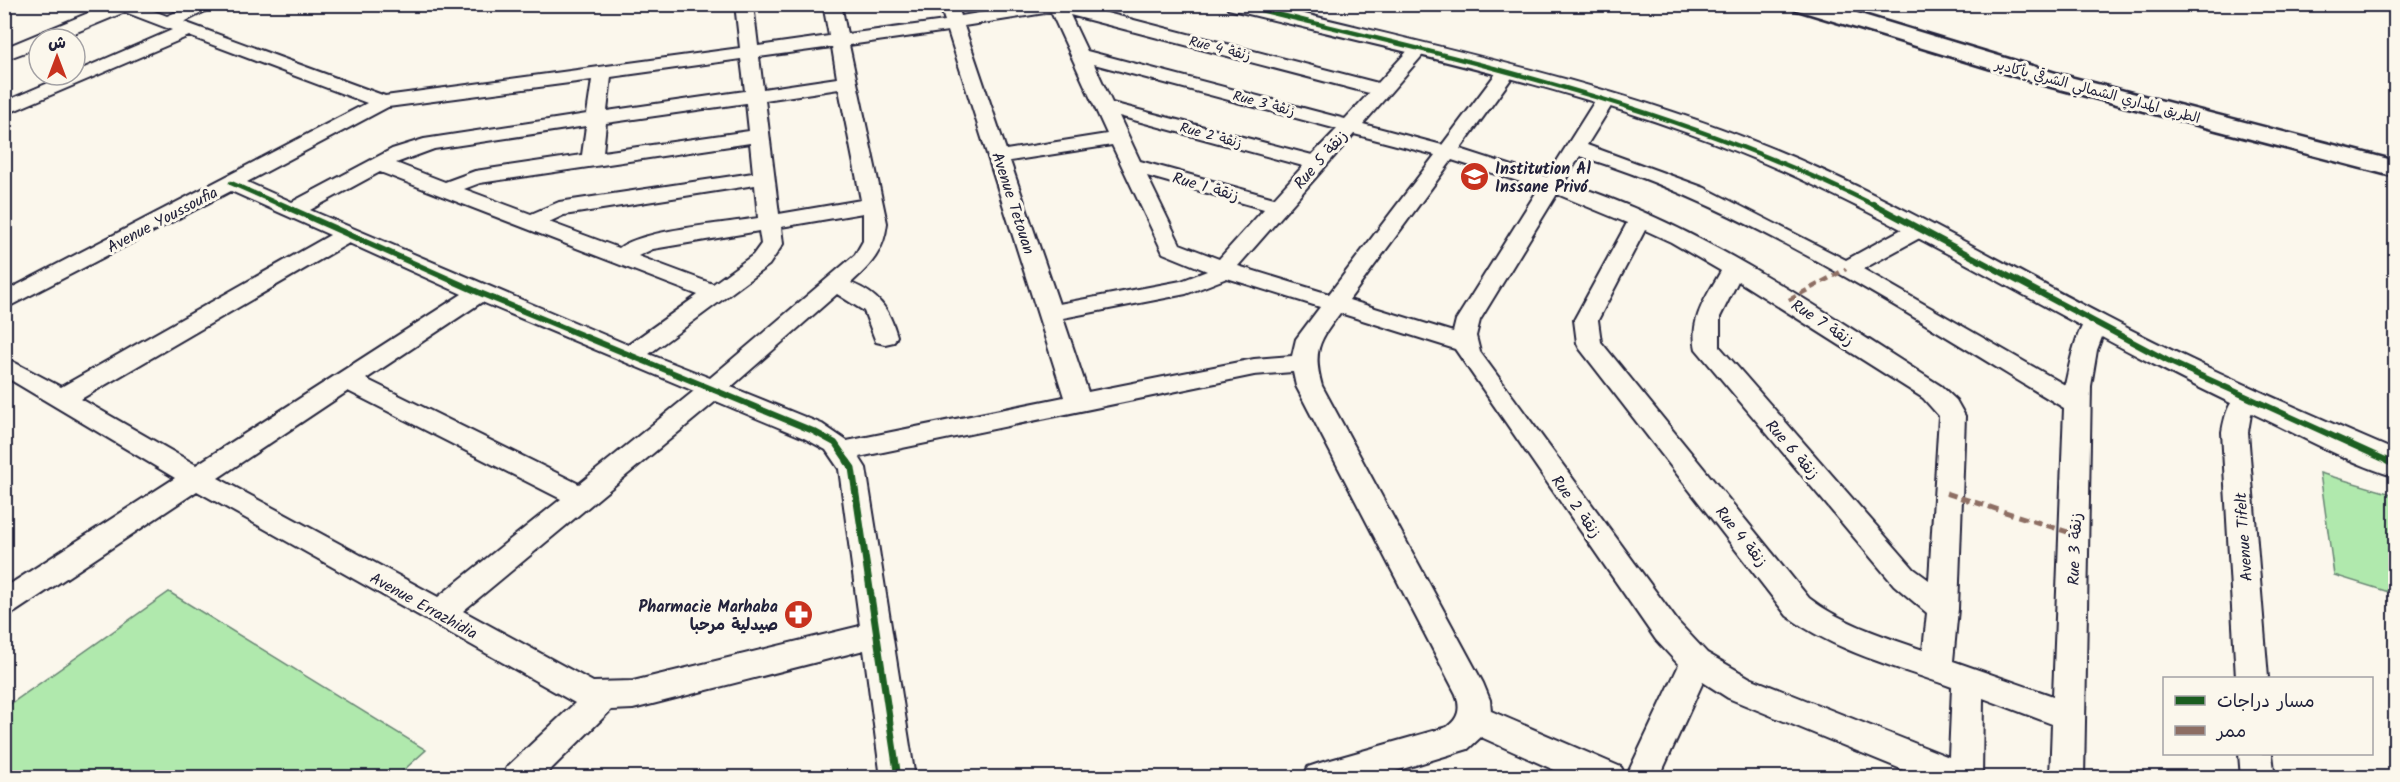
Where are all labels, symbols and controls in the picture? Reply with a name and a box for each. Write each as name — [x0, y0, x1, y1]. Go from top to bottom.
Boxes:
north arrow — [27, 27, 87, 87]
text: ش — [48, 31, 66, 56]
street label: Rue 4 زنقة — [1186, 31, 1253, 67]
street label: الطريق المداري الشمالي الشرقي بأكادير — [1992, 54, 2203, 131]
street label: Rue 3 زنقة — [1230, 85, 1297, 123]
street label: Rue 2 زنقة — [1177, 117, 1244, 155]
street label: Rue 5 زنقة — [1288, 125, 1354, 195]
street label: Avenue Tetouan — [984, 149, 1041, 258]
place label: Institution Al Inssane Privó — [1495, 157, 1591, 200]
school or university icon: Institution Al Inssane Privó — [1458, 161, 1490, 193]
street label: Rue 1 زنقة — [1169, 166, 1242, 209]
street label: Avenue Youssoufia — [103, 181, 223, 260]
street label: Rue 7 زنقة — [1786, 294, 1859, 353]
street label: Rue 6 زنقة — [1759, 415, 1825, 485]
street label: Rue 2 زنقة — [1544, 470, 1607, 544]
street label: Avenue Tifelt — [2229, 491, 2260, 582]
street label: Rue 4 زنقة — [1708, 501, 1773, 573]
street label: Rue 3 زنقة — [2062, 512, 2089, 586]
street label: Avenue Errazhidia — [365, 566, 482, 646]
place label: Pharmacie Marhaba صيدلية مرحبا — [639, 595, 778, 638]
pharmacy icon: Pharmacie Marhaba صيدلية مرحبا — [783, 599, 815, 631]
legend — [2163, 677, 2373, 755]
text: مسار دراجات — [2217, 688, 2315, 717]
text: ممر — [2215, 718, 2246, 747]

